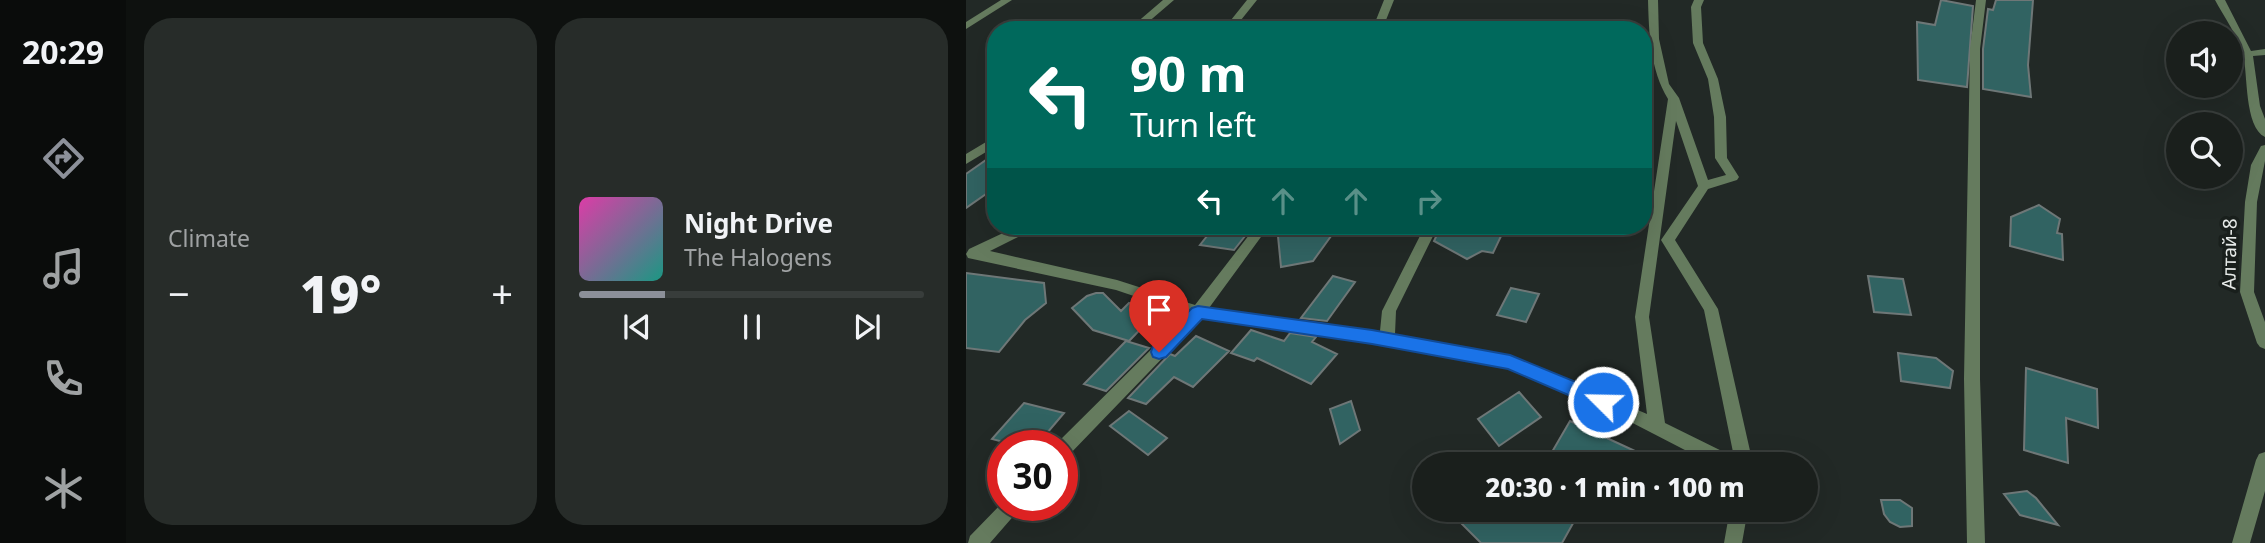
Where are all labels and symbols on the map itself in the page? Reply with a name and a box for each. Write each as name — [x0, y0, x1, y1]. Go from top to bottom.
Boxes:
street label: Алтай-8 — [2215, 218, 2243, 290]
pin — [1129, 280, 1189, 352]
position arrow — [1566, 365, 1640, 439]
speed limit sign: 30 — [987, 430, 1078, 521]

